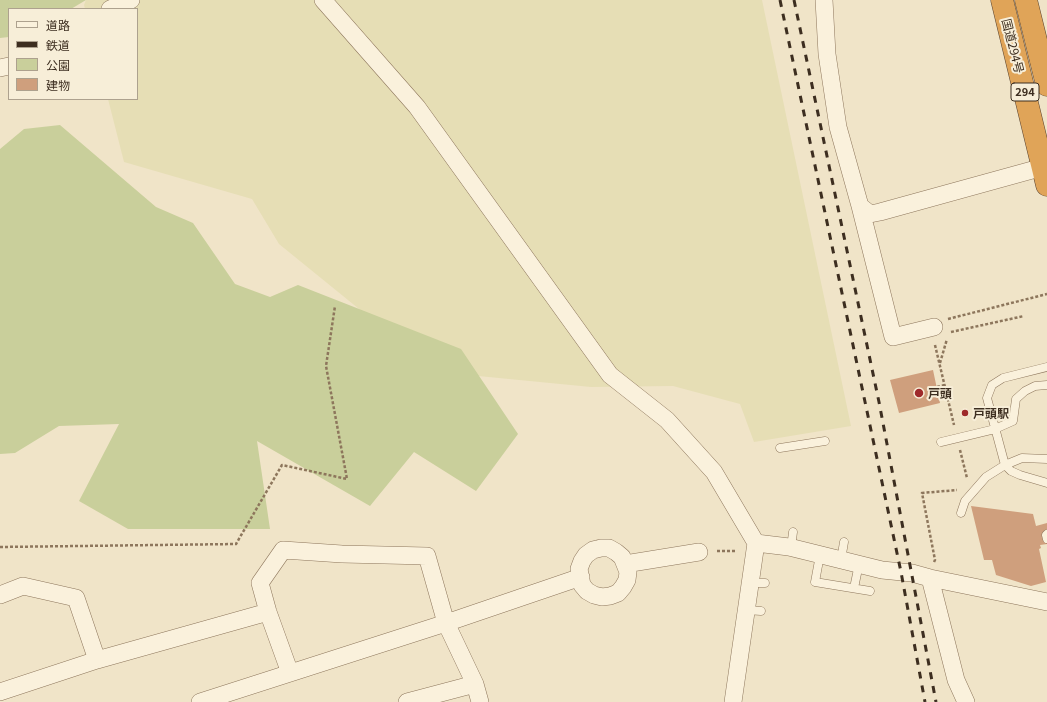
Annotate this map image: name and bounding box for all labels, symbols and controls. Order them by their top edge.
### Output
legend [8,8,138,100]
text: 道路 [46,16,70,33]
street label: 国道294号 [999,17,1027,75]
text: 鉄道 [46,36,70,53]
text: 公園 [46,56,70,73]
text: 建物 [46,76,70,93]
road number: 294 [1011,83,1039,101]
place label: 戸頭 [928,386,952,400]
marker: 戸頭 [913,387,925,399]
place label: 戸頭駅 [973,406,1009,420]
marker: 戸頭駅 [960,408,970,418]

